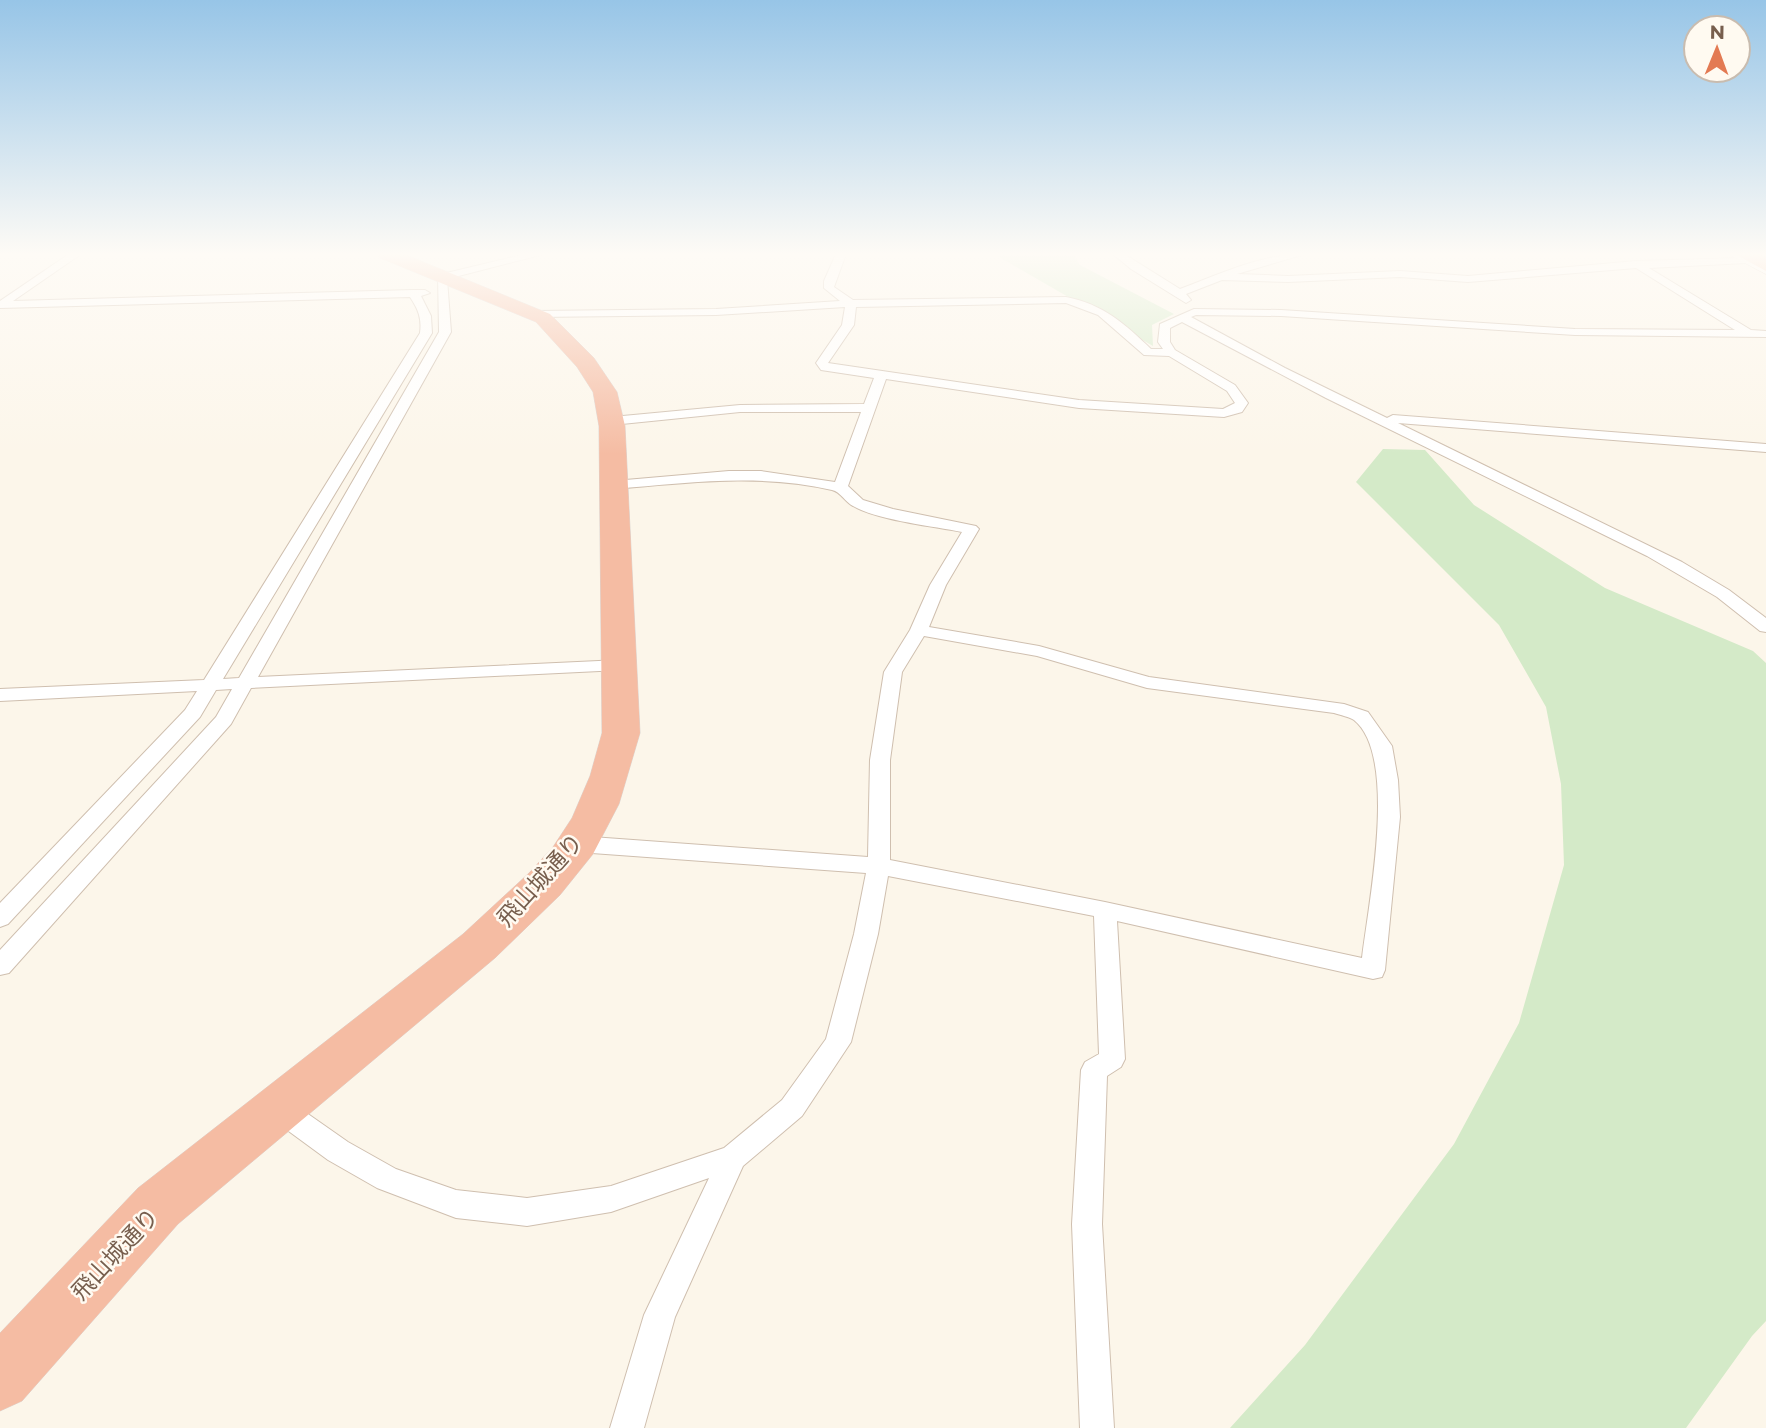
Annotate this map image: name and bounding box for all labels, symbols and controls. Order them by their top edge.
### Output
north arrow [1682,14,1752,84]
text: N [1709,21,1725,44]
street label: 飛山城通り [491,828,589,932]
street label: 飛山城通り [66,1202,164,1306]

